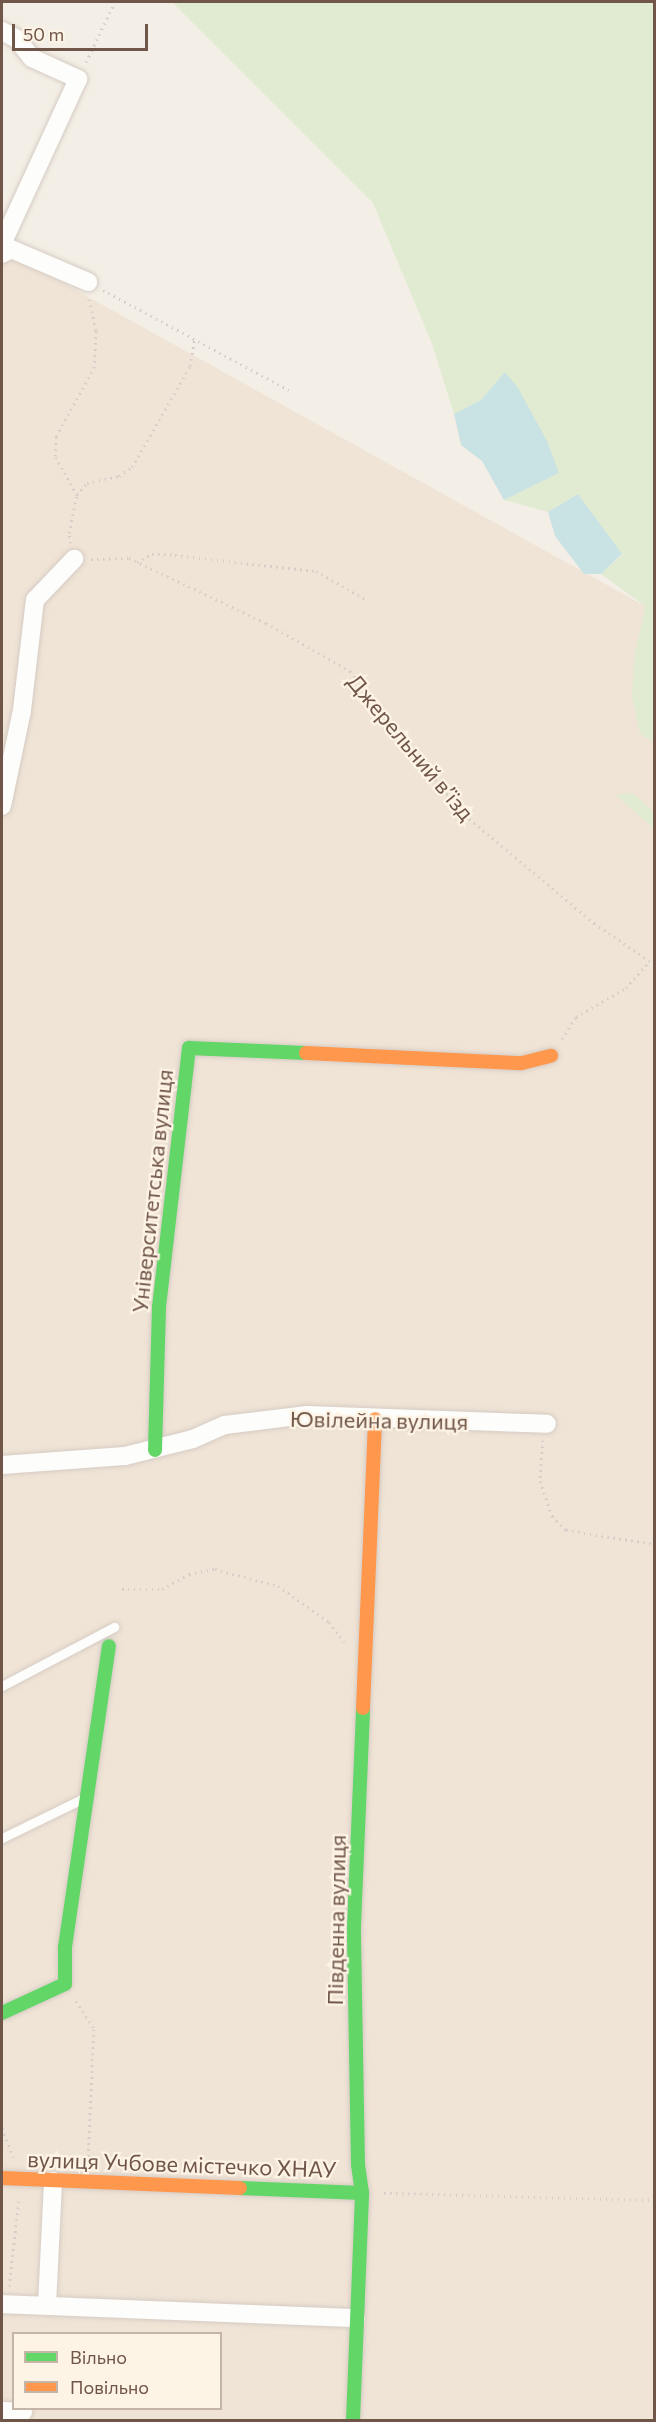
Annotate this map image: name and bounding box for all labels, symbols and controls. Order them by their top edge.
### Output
scale bar [15,12,152,50]
text: 50 m [23,23,64,45]
street label: Джерельний в’їзд [342,668,480,826]
street label: Університетська вулиця [126,1068,178,1314]
street label: Ювілейна вулиця [290,1405,468,1435]
street label: Південна вулиця [321,1834,351,2006]
street label: вулиця Учбове містечко ХНАУ [27,2145,337,2183]
legend [12,2332,222,2410]
text: Вільно [70,2346,127,2368]
text: Повільно [70,2376,149,2398]

